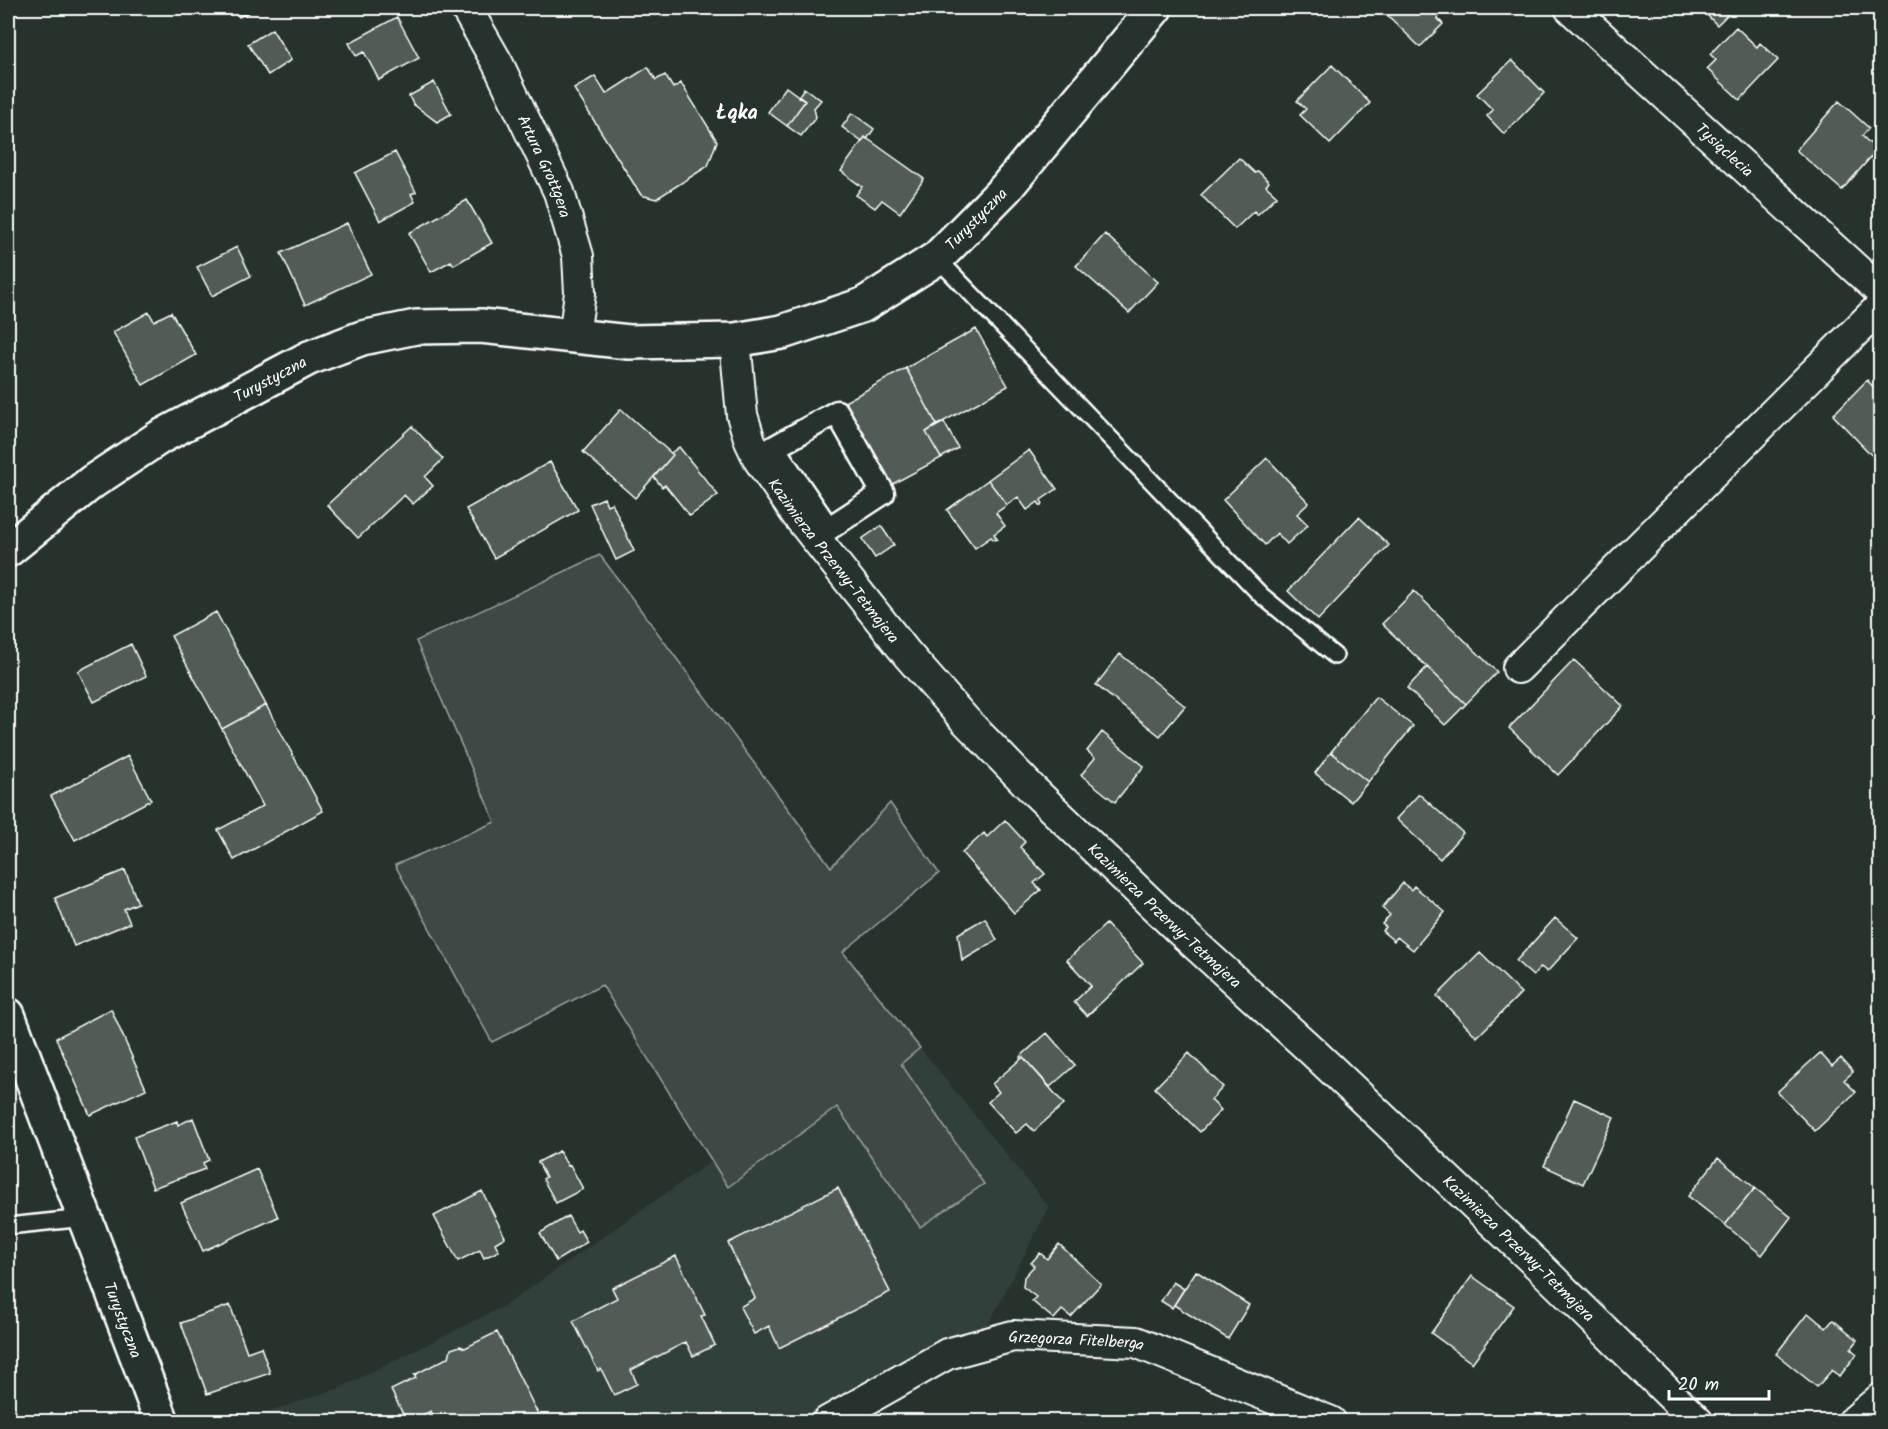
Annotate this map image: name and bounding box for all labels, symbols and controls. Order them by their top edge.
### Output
district label: Łąka [716,98,758,130]
street label: Artura Grottgera [510,111,577,221]
street label: Tysiąclecia [1689,118,1759,184]
street label: Turystyczna [940,182,1014,257]
street label: Turystyczna [229,350,312,410]
street label: Kazimierza Przerwy-Tetmajera [761,473,905,649]
street label: Kazimierza Przerwy-Tetmajera [1081,838,1247,995]
street label: Kazimierza Przerwy-Tetmajera [1436,1170,1600,1328]
street label: Turystyczna [96,1279,148,1362]
street label: Grzegorza Fitelberga [1008,1325,1148,1358]
scale bar [1669,1363,1770,1401]
text: 20 m [1678,1371,1719,1400]

